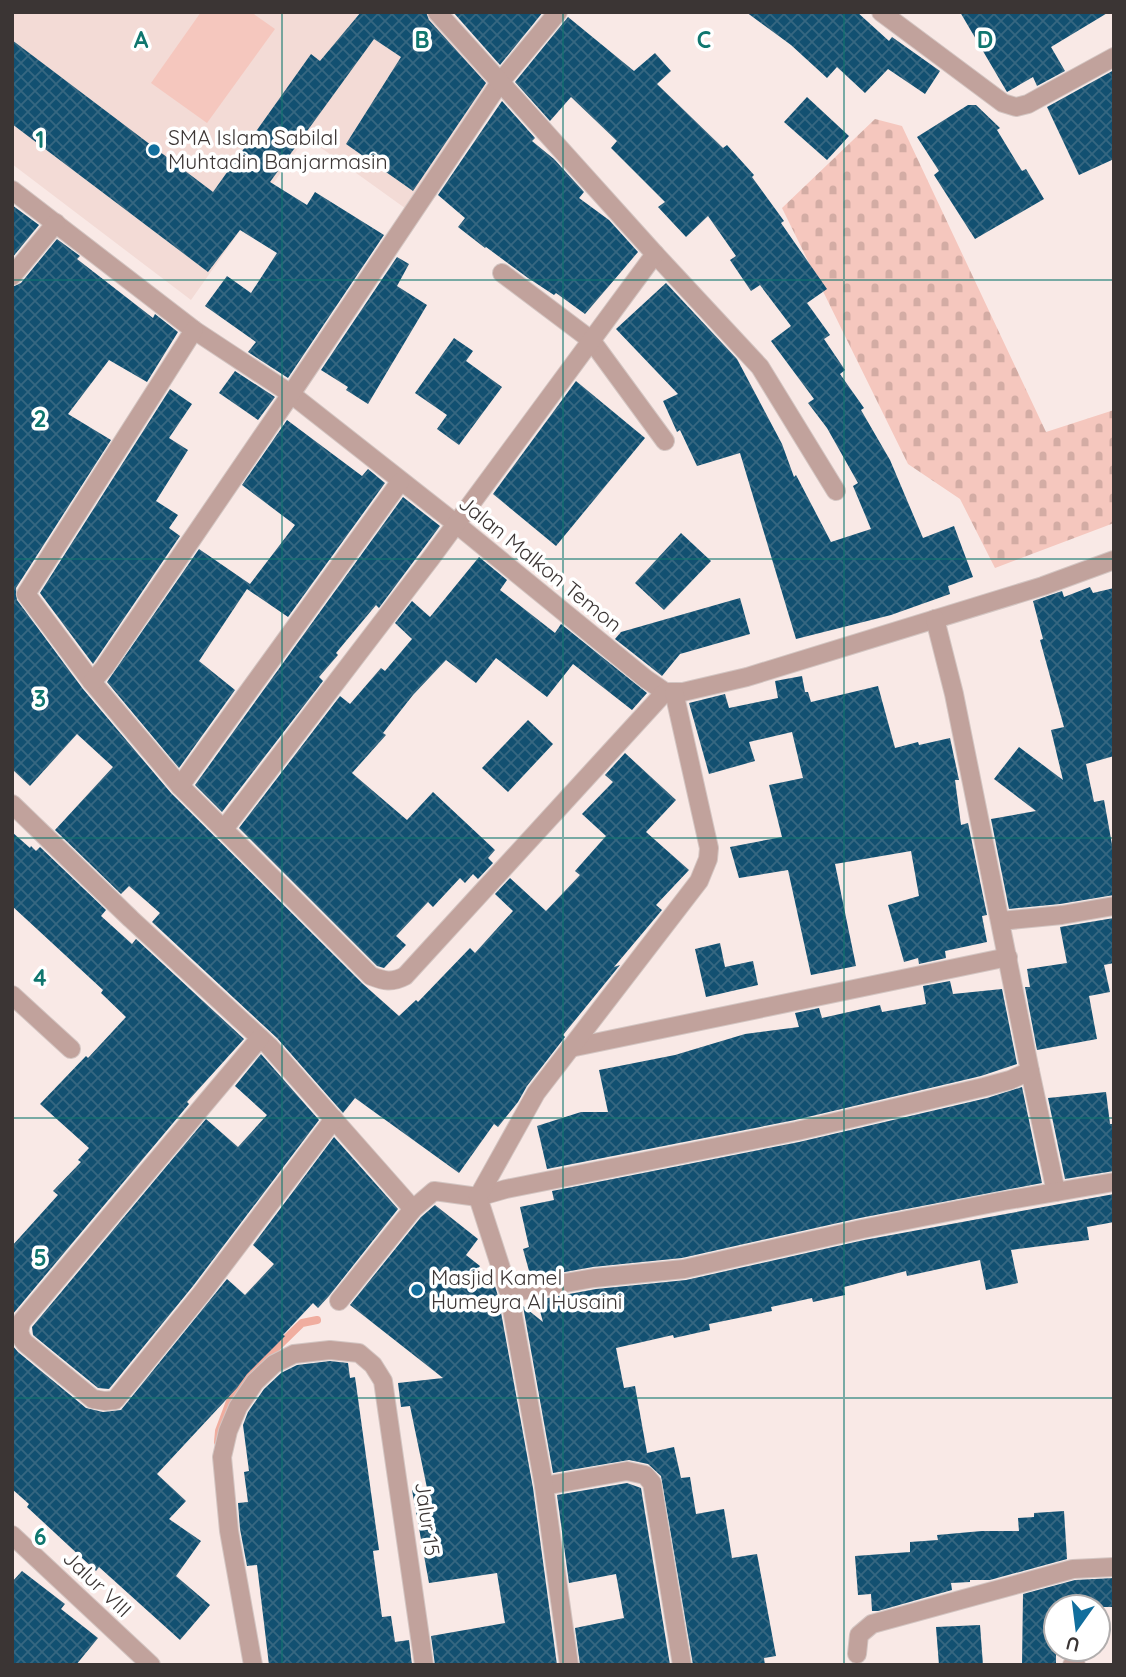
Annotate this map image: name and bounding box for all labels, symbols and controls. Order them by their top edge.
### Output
text: A [134,25,149,54]
text: B [414,25,430,54]
text: C [697,25,711,54]
text: D [977,25,993,54]
place label: SMA Islam Sabilal Muhtadin Banjarmasin [168,124,388,174]
text: 1 [36,125,44,154]
marker: SMA Islam Sabilal Muhtadin Banjarmasin [146,142,162,158]
text: 2 [33,404,47,433]
street label: Jalan Malkon Temon [454,489,627,637]
text: 3 [34,684,46,713]
text: 4 [33,963,47,992]
text: 5 [33,1243,47,1272]
place label: Masjid Kamel Humeyra Al Husaini [431,1264,622,1314]
marker: Masjid Kamel Humeyra Al Husaini [409,1282,425,1298]
street label: Jalur 15 [410,1480,446,1558]
text: 6 [34,1522,46,1551]
street label: Jalur VIII [58,1544,137,1622]
north arrow [1042,1593,1112,1663]
text: U [1063,1631,1082,1658]

